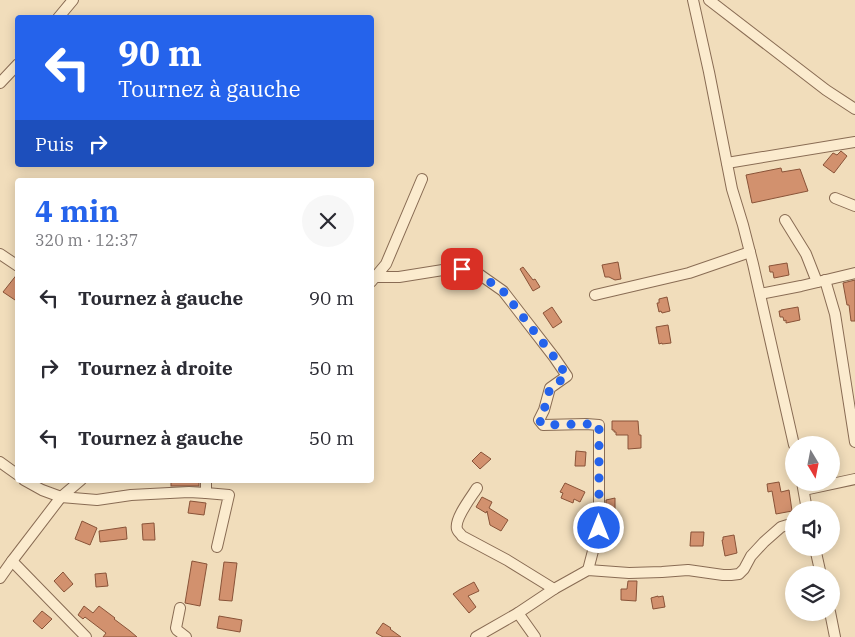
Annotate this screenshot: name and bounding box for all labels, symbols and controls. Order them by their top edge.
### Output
text: 90 m [118,30,202,76]
icon: left [35,35,100,100]
text: Tournez à gauche [118,74,301,103]
icon: right [84,130,112,158]
text: Puis [35,132,74,156]
text: 4 min [35,191,119,230]
button: close [302,195,354,247]
text: 320 m · 12:37 [35,230,138,250]
pin [441,248,483,290]
icon: arrive [448,255,476,283]
icon: left [35,284,63,312]
text: Tournez à gauche [78,286,243,310]
text: 90 m [309,286,354,310]
icon: right [35,354,63,382]
text: Tournez à droite [78,356,233,380]
text: 50 m [309,356,354,380]
icon: left [35,424,63,452]
text: Tournez à gauche [78,426,243,450]
text: 50 m [309,426,354,450]
north arrow [785,436,840,491]
map controls [785,436,840,621]
position arrow [572,501,624,553]
button: sound [785,501,840,556]
button: layers [785,566,840,621]

